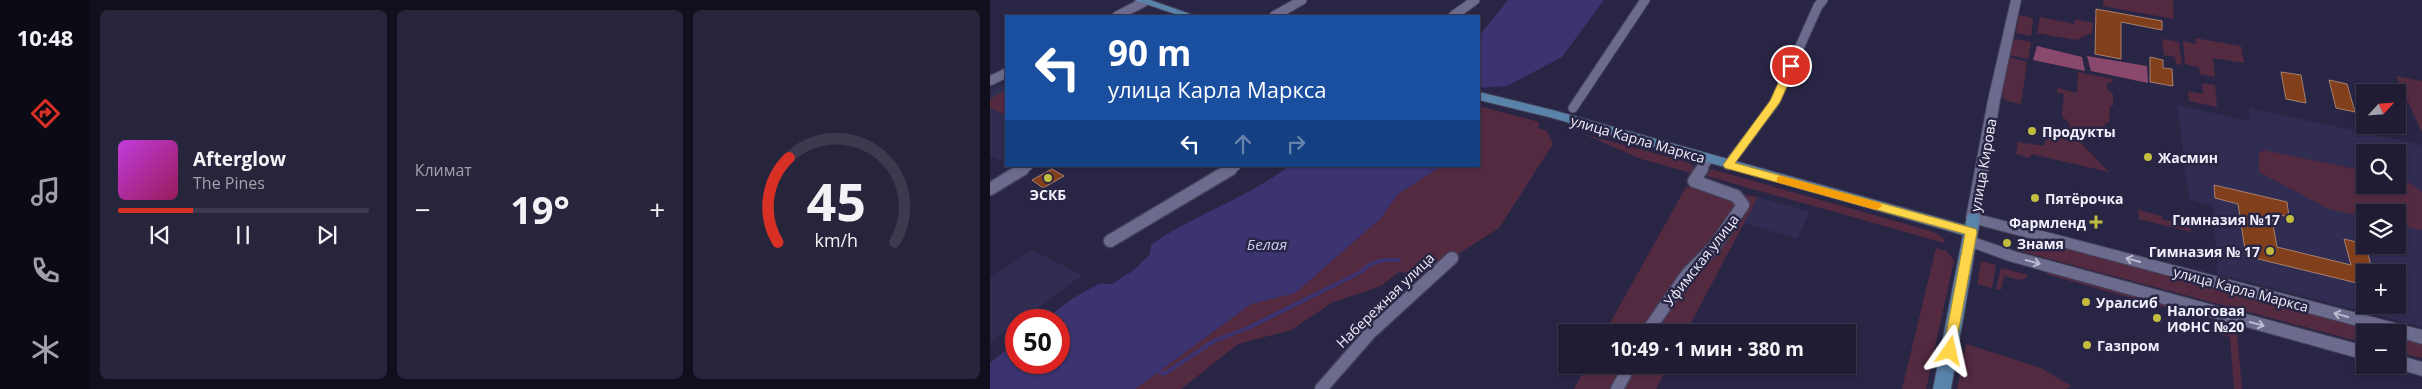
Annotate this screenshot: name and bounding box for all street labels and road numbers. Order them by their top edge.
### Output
street label: улица Карла Маркса [1569,111,1707,167]
street label: улица Кирова [1965,117,2001,213]
street label: Уфимская улица [1659,210,1743,310]
street label: Набережная улица [1332,248,1438,352]
street label: улица Карла Маркса [2171,262,2311,316]

